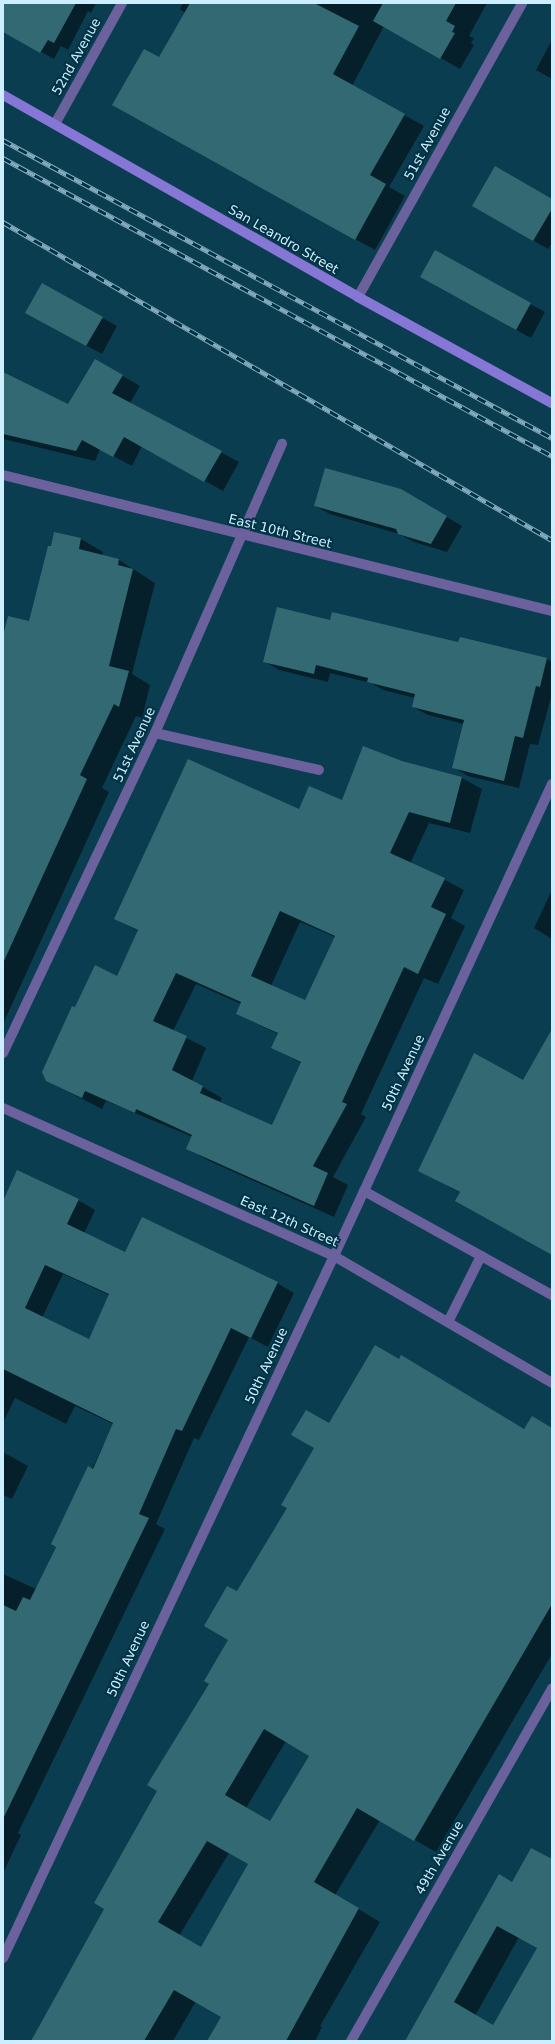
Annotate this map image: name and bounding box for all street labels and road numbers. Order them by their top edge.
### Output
street label: 52nd Avenue [49,16,105,98]
street label: 51st Avenue [402,105,454,183]
street label: San Leandro Street [225,202,341,278]
street label: East 10th Street [227,512,333,552]
street label: 51st Avenue [111,705,159,785]
street label: 50th Avenue [380,1032,428,1114]
street label: East 12th Street [238,1193,340,1251]
street label: 50th Avenue [243,1325,291,1407]
street label: 50th Avenue [105,1618,153,1700]
street label: 49th Avenue [413,1818,467,1898]

